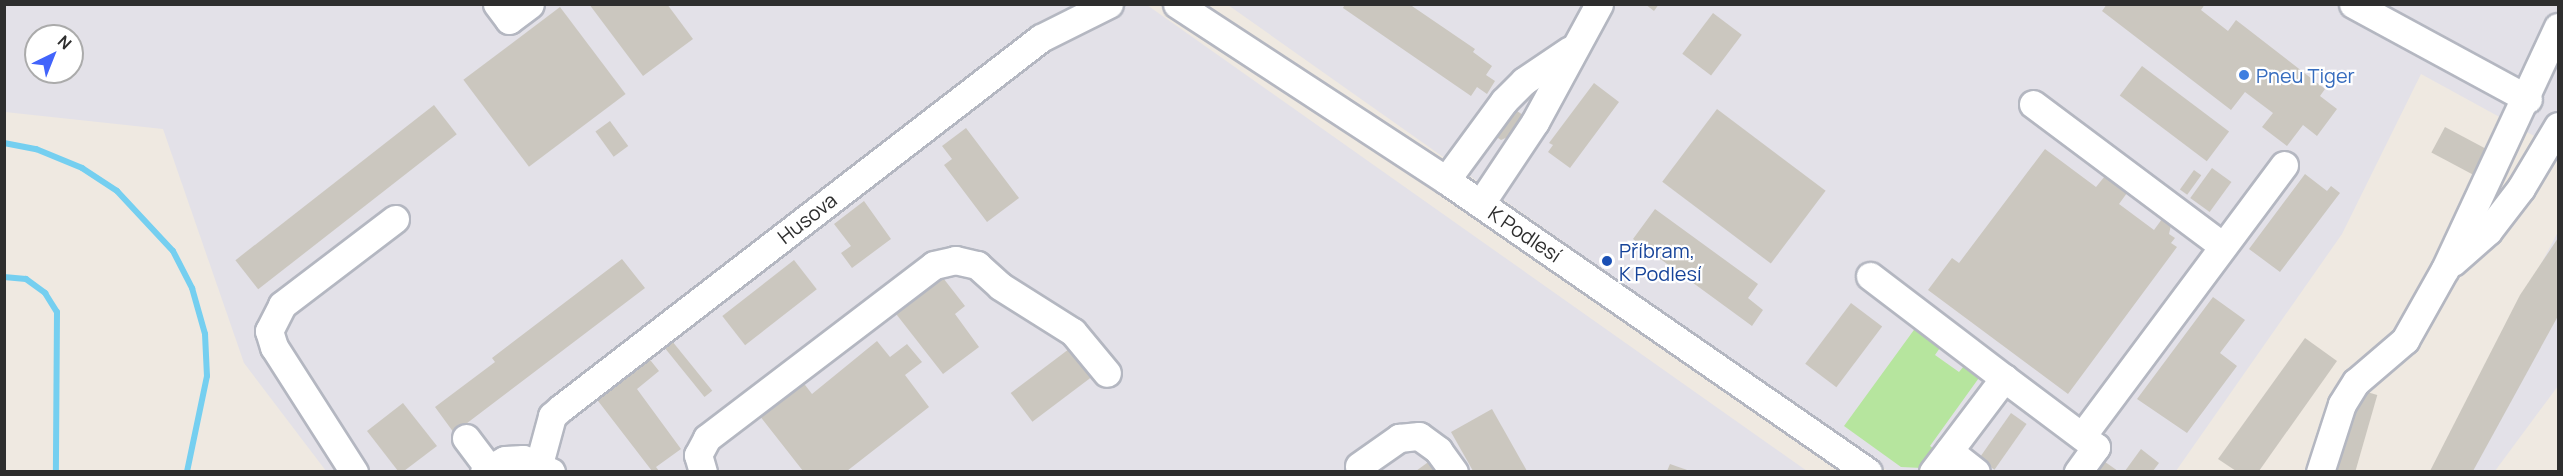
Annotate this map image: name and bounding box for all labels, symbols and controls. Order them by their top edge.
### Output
north arrow [24,24,84,84]
text: N [53,30,77,54]
place label: Pneu Tiger [2256,63,2355,87]
marker: Pneu Tiger [2237,68,2251,82]
street label: Husova [773,188,841,248]
street label: K Podlesí [1484,201,1566,267]
place label: Příbram, K Podlesí [1619,238,1702,285]
marker: Příbram, K Podlesí [1600,254,1614,268]

